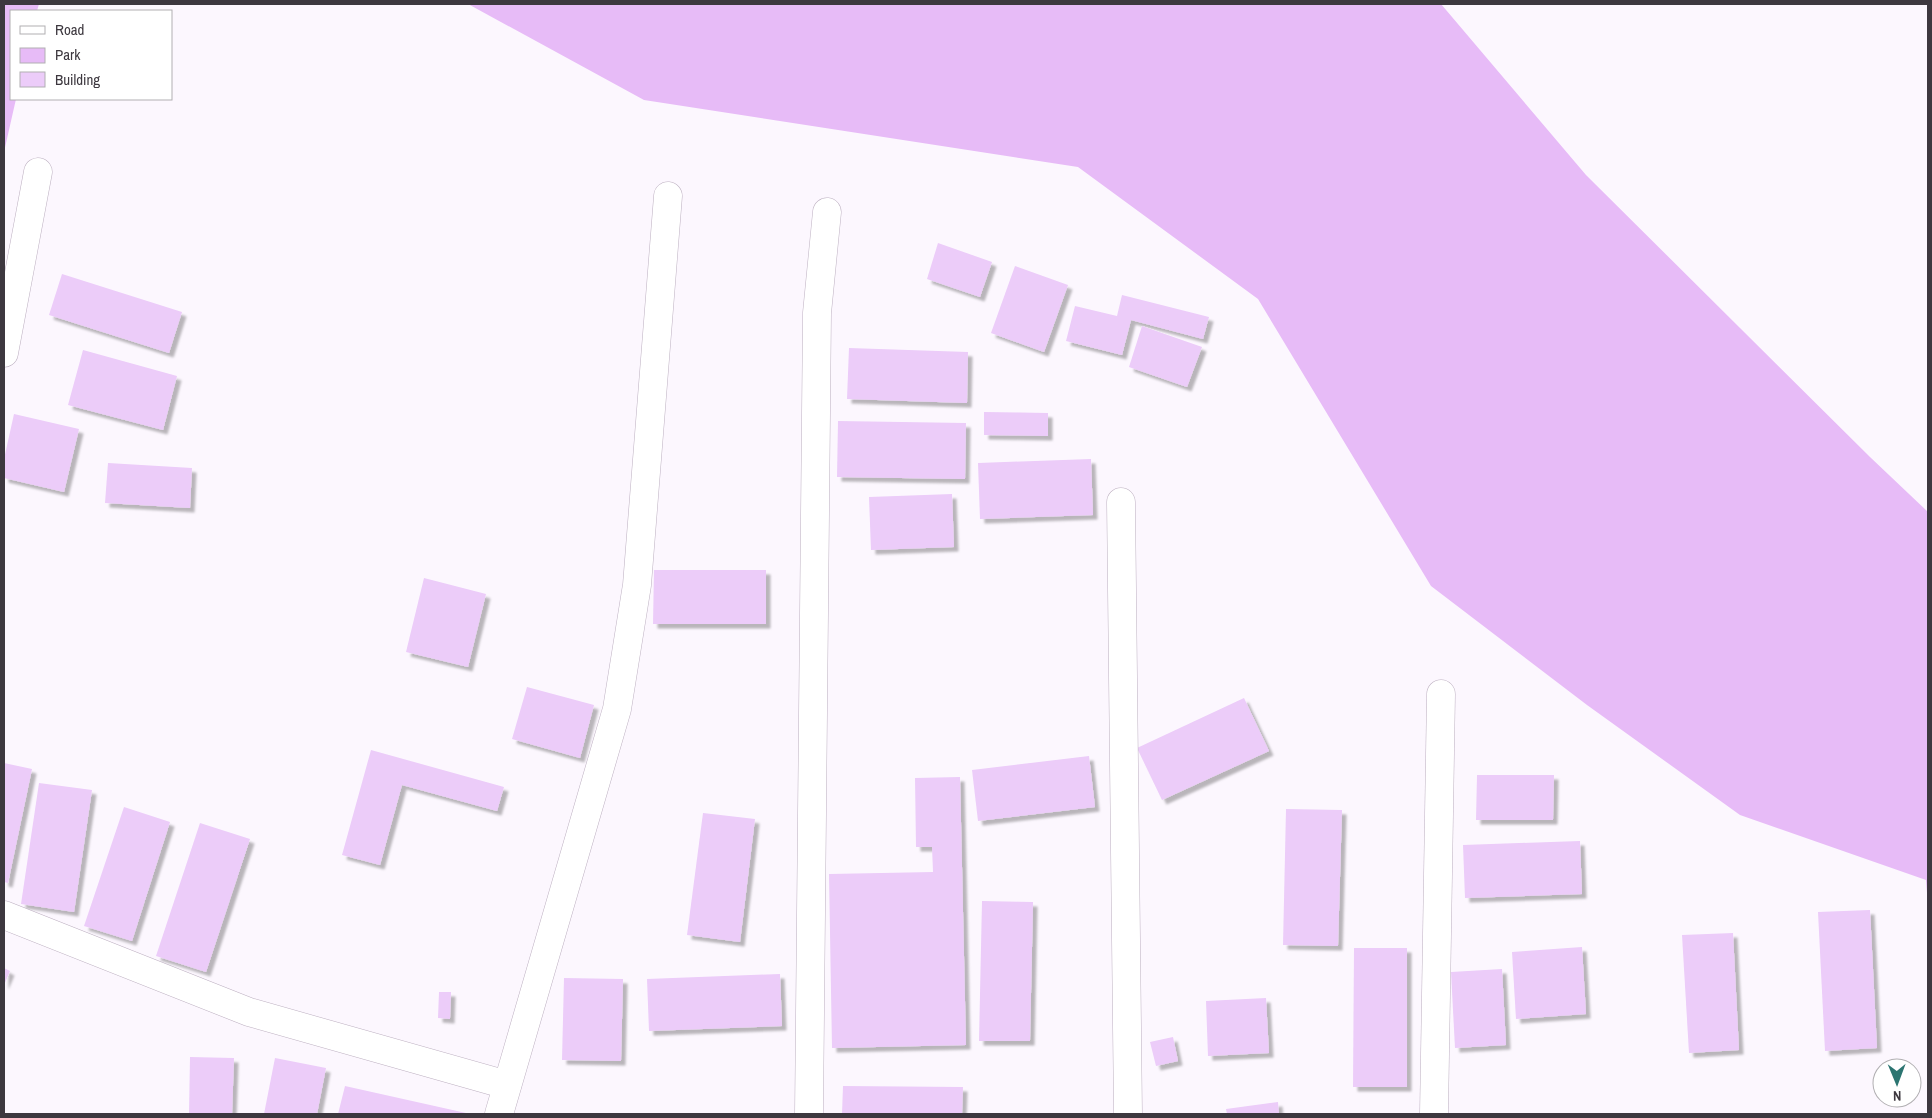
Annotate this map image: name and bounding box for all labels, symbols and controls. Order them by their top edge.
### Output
legend [10,10,172,100]
text: Road [55,19,84,40]
text: Park [55,44,81,65]
text: Building [55,69,100,90]
north arrow [1872,1058,1922,1108]
text: N [1893,1087,1902,1105]

